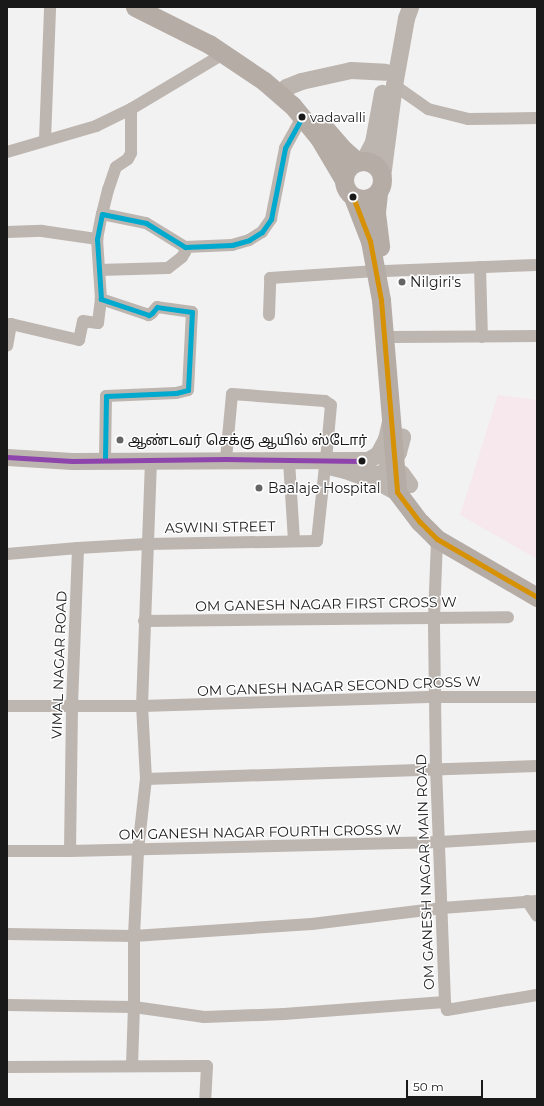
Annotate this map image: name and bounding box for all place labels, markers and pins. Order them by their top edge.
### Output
place label: vadavalli [310,109,366,125]
marker: vadavalli [297,112,307,122]
unlabelled marker [348,192,358,202]
place label: Nilgiri's [410,274,461,290]
marker: Nilgiri's [397,277,407,287]
place label: ஆண்டவர் செக்கு ஆயில் ஸ்டோர் [128,432,367,448]
marker: ஆண்டவர் செக்கு ஆயில் ஸ்டோர் [115,435,125,445]
unlabelled marker [357,456,367,466]
place label: Baalaje Hospital [268,480,381,496]
marker: Baalaje Hospital [253,482,265,494]

